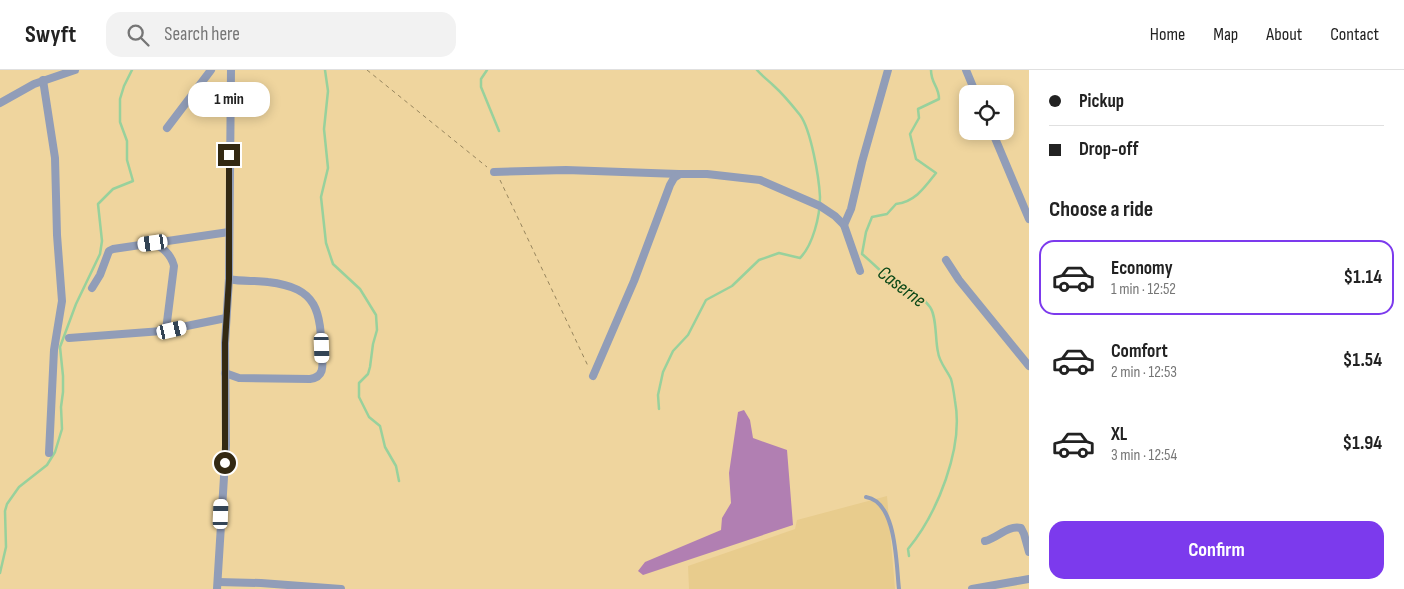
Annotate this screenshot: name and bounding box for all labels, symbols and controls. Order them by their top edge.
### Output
search box [106,12,456,57]
text: Swyft [25,20,76,49]
icon: search [124,21,152,49]
text: Search here [164,23,240,46]
text: Home [1150,24,1185,45]
text: Map [1213,24,1238,45]
text: About [1266,24,1302,45]
text: Contact [1330,24,1379,45]
callout: 1 min [188,82,270,118]
map controls [959,85,1014,140]
button: locate [959,85,1014,140]
text: 1 min [214,90,244,109]
text: Pickup [1079,90,1124,113]
text: Drop-off [1079,138,1139,161]
route end [218,144,240,166]
text: Choose a ride [1049,196,1153,223]
car [137,233,168,253]
icon: car [1051,255,1096,300]
text: Economy [1111,257,1173,280]
water label: Caserne [873,261,930,313]
text: $1.14 [1343,266,1382,289]
text: 1 min · 12:52 [1111,280,1176,299]
car [155,319,188,341]
car [313,333,330,363]
icon: car [1051,338,1096,383]
text: Comfort [1111,340,1168,363]
text: $1.54 [1343,349,1382,372]
text: 2 min · 12:53 [1111,363,1177,382]
icon: car [1051,421,1096,466]
text: XL [1111,423,1127,446]
text: $1.94 [1342,432,1382,455]
text: 3 min · 12:54 [1111,446,1177,465]
route start [214,452,236,474]
car [212,499,229,529]
button: Confirm [1049,521,1384,579]

